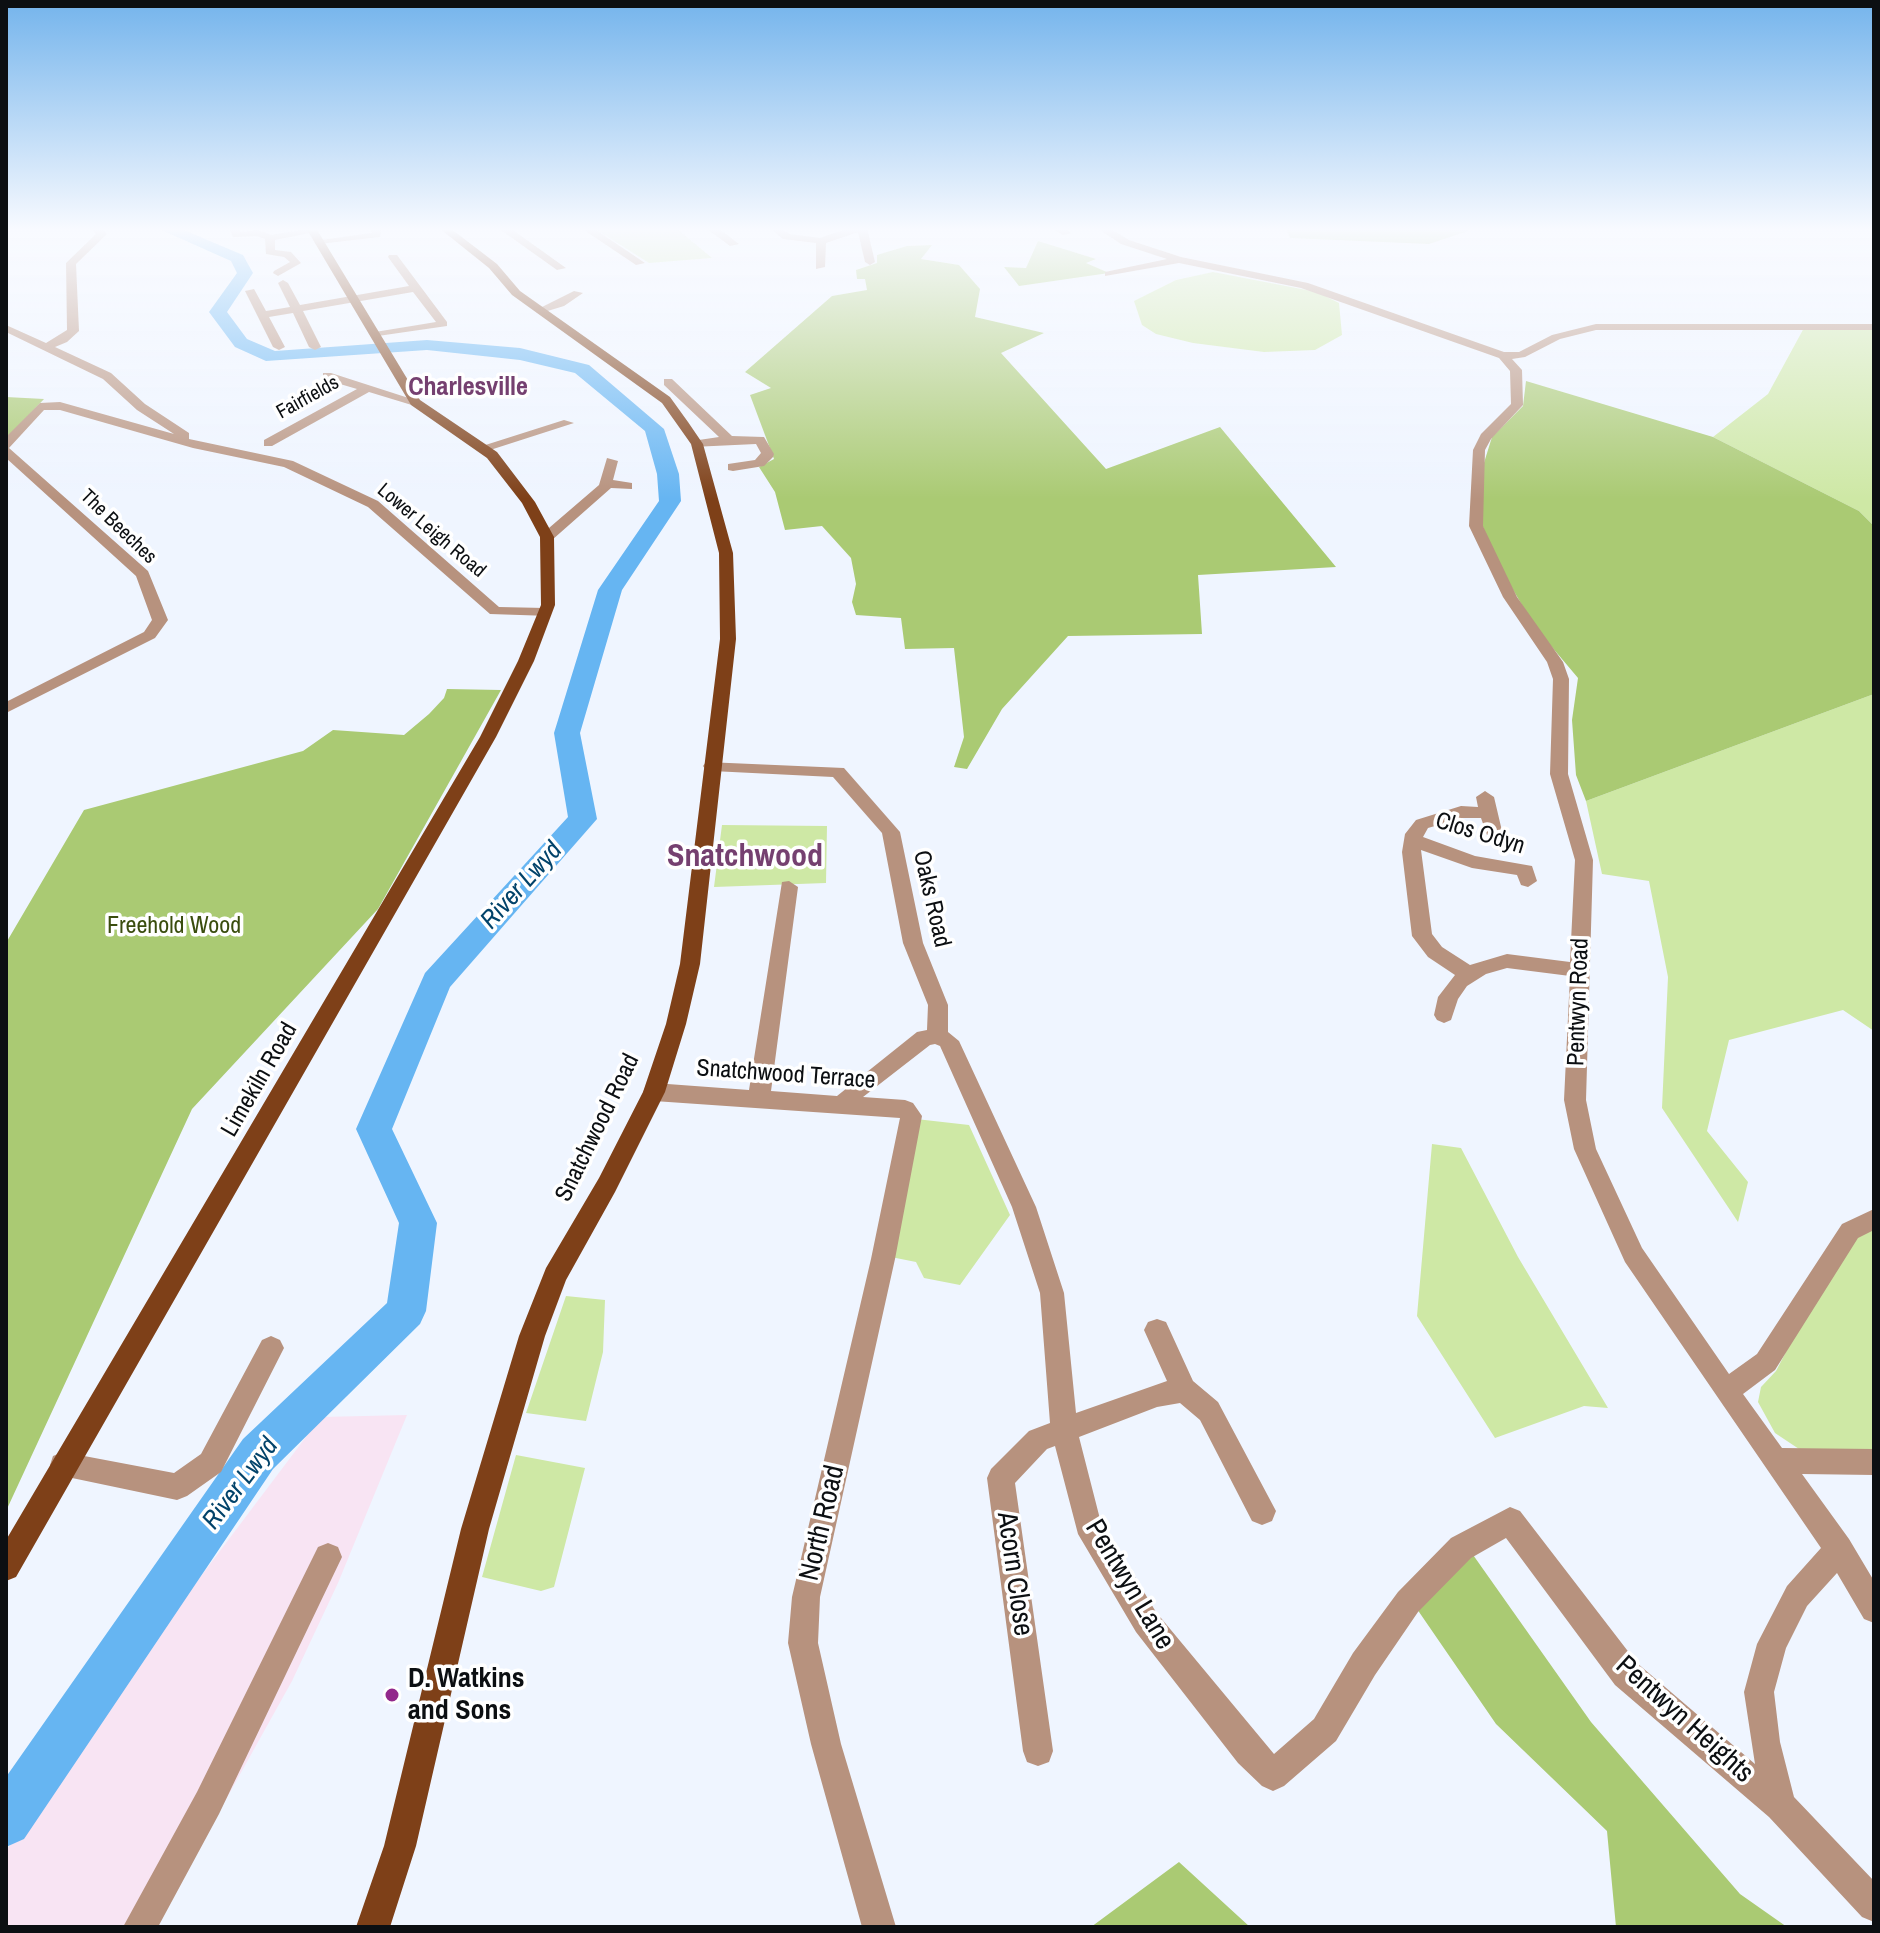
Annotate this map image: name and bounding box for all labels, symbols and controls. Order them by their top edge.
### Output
street label: Fairfields [273,371,343,425]
district label: Charlesville [408,372,528,404]
street label: Lower Leigh Road [372,479,490,583]
street label: The Beeches [75,485,161,569]
street label: Clos Odyn [1432,807,1528,861]
water label: River Lwyd [475,836,569,936]
district label: Snatchwood [667,838,823,876]
street label: Oaks Road [906,848,956,950]
park label: Freehold Wood [107,913,241,941]
street label: Pentwyn Road [1562,938,1596,1066]
street label: Limekiln Road [216,1018,304,1142]
street label: Snatchwood Road [550,1049,646,1207]
street label: Snatchwood Terrace [696,1054,876,1096]
water label: River Lwyd [196,1432,286,1536]
street label: North Road [793,1462,853,1584]
street label: Acorn Close [989,1510,1039,1638]
street label: Pentwyn Lane [1077,1514,1181,1656]
street label: Pentwyn Heights [1608,1649,1760,1791]
place label: D. Watkins and Sons [408,1662,525,1728]
marker: D. Watkins and Sons [383,1686,401,1704]

